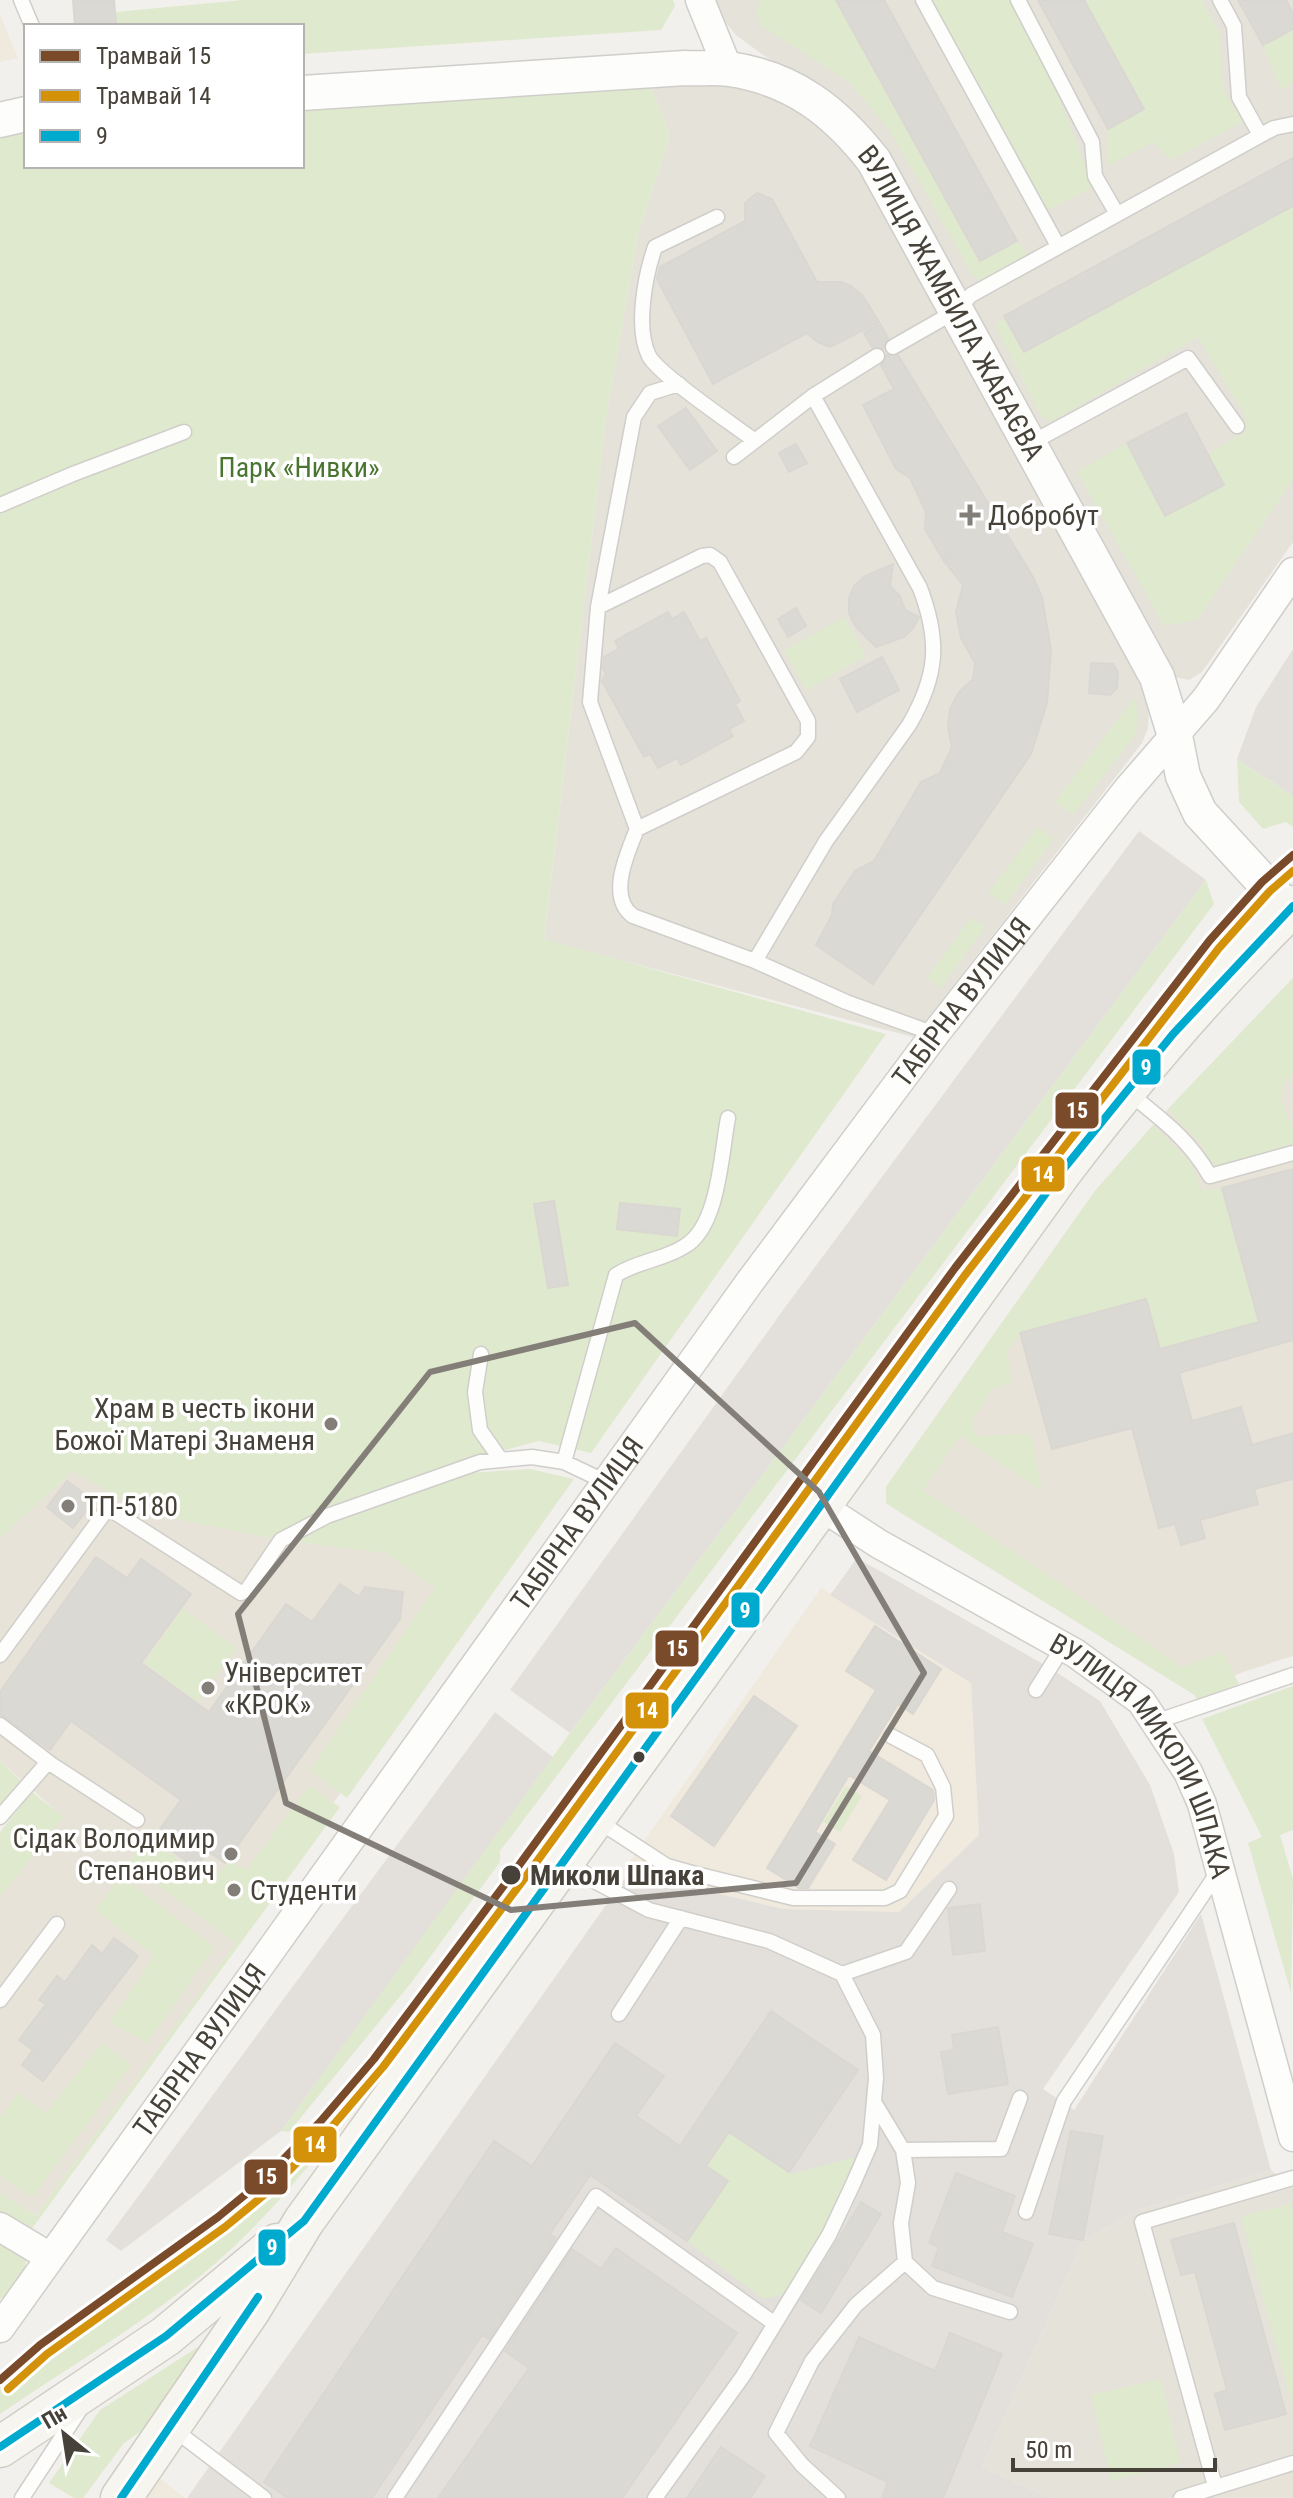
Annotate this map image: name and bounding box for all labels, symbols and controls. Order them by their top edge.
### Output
legend [24,24,304,168]
text: Трамвай 15 [96,42,211,70]
text: Трамвай 14 [96,82,211,110]
text: 9 [96,122,108,150]
street label: ВУЛИЦЯ ЖАМБИЛА ЖАБАЄВА [851,138,1051,466]
park label: Парк «Нивки» [218,451,380,484]
place label: Добробут [988,499,1099,532]
marker: Добробут [959,504,981,526]
street label: ТАБІРНА ВУЛИЦЯ [885,910,1037,1093]
line badge: 9 [1131,1048,1162,1086]
text: 9 [1140,1055,1152,1080]
line badge: 15 [1054,1091,1100,1130]
text: 15 [1066,1098,1088,1123]
line badge: 14 [1020,1155,1066,1193]
text: 14 [1032,1162,1054,1187]
place label: Храм в честь ікони Божої Матері Знаменя [54,1392,315,1457]
marker: Храм в честь ікони Божої Матері Знаменя [322,1415,340,1433]
street label: ТАБІРНА ВУЛИЦЯ [503,1430,650,1617]
place label: ТП-5180 [84,1490,178,1523]
marker: ТП-5180 [59,1497,77,1515]
line badge: 9 [730,1591,761,1629]
text: 9 [739,1598,751,1623]
street label: ВУЛИЦЯ МИКОЛИ ШПАКА [1044,1626,1238,1882]
line badge: 15 [654,1629,700,1668]
text: 15 [666,1636,688,1661]
place label: Університет «КРОК» [224,1656,363,1721]
marker: Університет «КРОК» [199,1679,217,1697]
line badge: 14 [624,1691,670,1730]
text: 14 [636,1698,658,1723]
unlabelled marker [631,1749,647,1765]
place label: Сідак Володимир Степанович [12,1822,215,1887]
marker: Сідак Володимир Степанович [222,1845,240,1863]
place label: Миколи Шпака [530,1859,705,1892]
marker: Миколи Шпака [499,1863,523,1887]
place label: Студенти [250,1874,357,1907]
marker: Студенти [225,1881,243,1899]
street label: ТАБІРНА ВУЛИЦЯ [126,1957,273,2143]
line badge: 14 [292,2125,338,2164]
text: 14 [304,2132,326,2157]
line badge: 15 [243,2158,289,2196]
text: 15 [255,2164,277,2189]
line badge: 9 [257,2228,287,2267]
text: 9 [266,2235,278,2260]
north arrow [24,2394,104,2474]
text: Пн [37,2400,71,2434]
scale bar [1013,2422,1215,2472]
text: 50 m [1025,2436,1072,2464]

